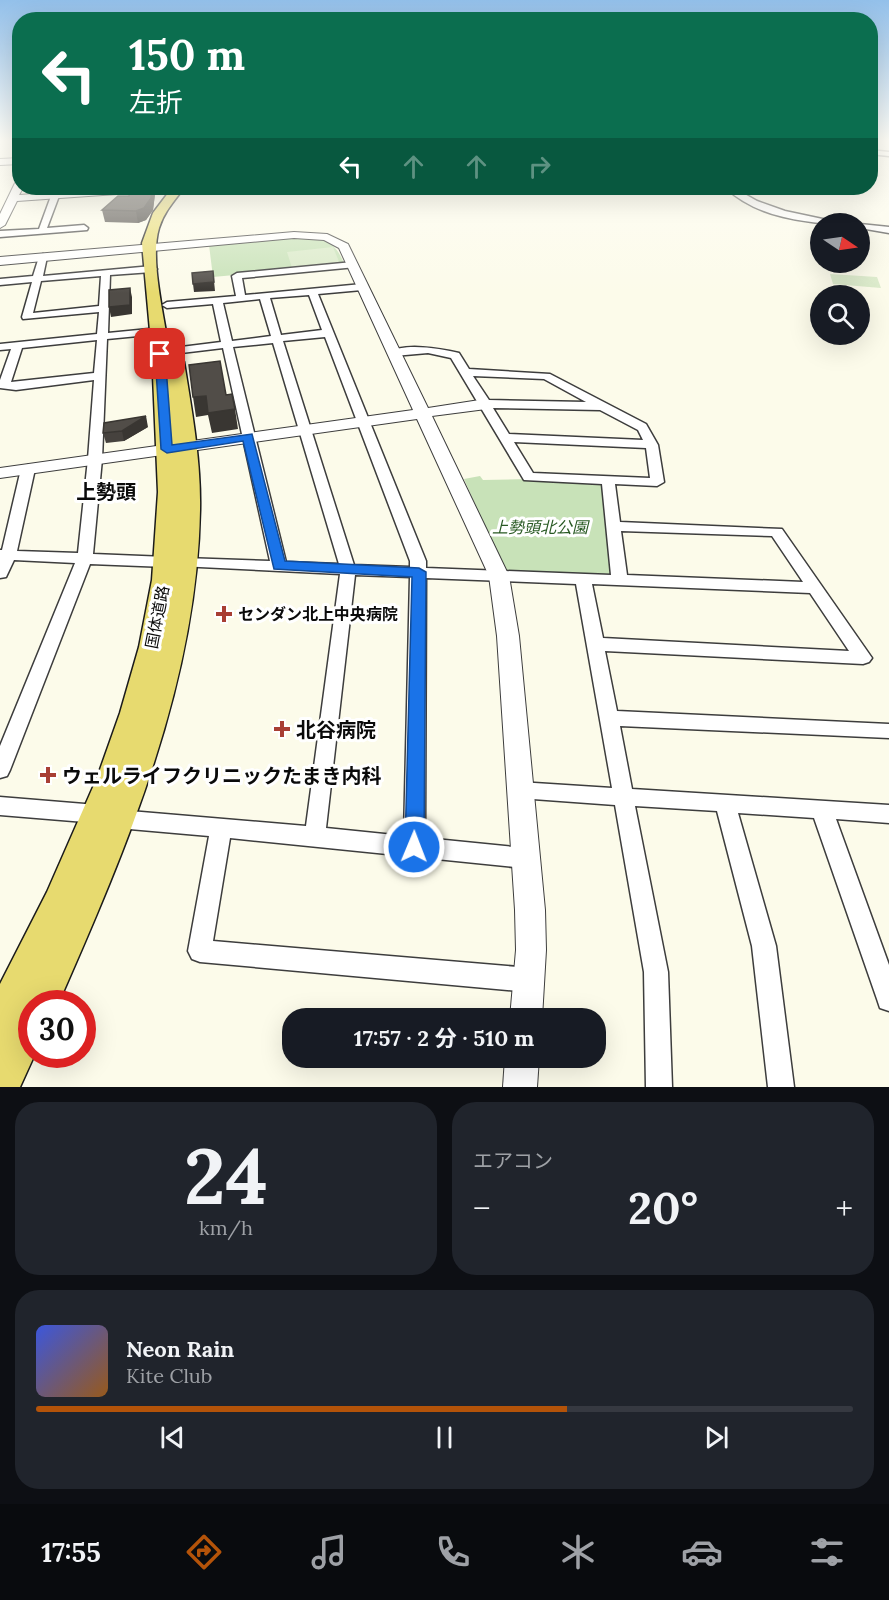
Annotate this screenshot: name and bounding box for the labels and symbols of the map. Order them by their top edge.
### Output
north arrow [810,213,870,273]
pin [134,328,185,379]
district label: 上勢頭 [76,479,136,504]
park label: 上勢頭北公園 [492,517,590,537]
street label: 国体道路 [141,584,173,650]
place label: センダン北上中央病院 [238,604,398,624]
marker: センダン北上中央病院 [215,605,233,623]
place label: 北谷病院 [296,717,376,742]
marker: 北谷病院 [273,720,291,738]
place label: ウェルライフクリニックたまき内科 [62,763,381,788]
marker: ウェルライフクリニックたまき内科 [39,766,57,784]
position arrow [382,815,446,879]
speed limit sign: 30 [18,990,96,1068]

